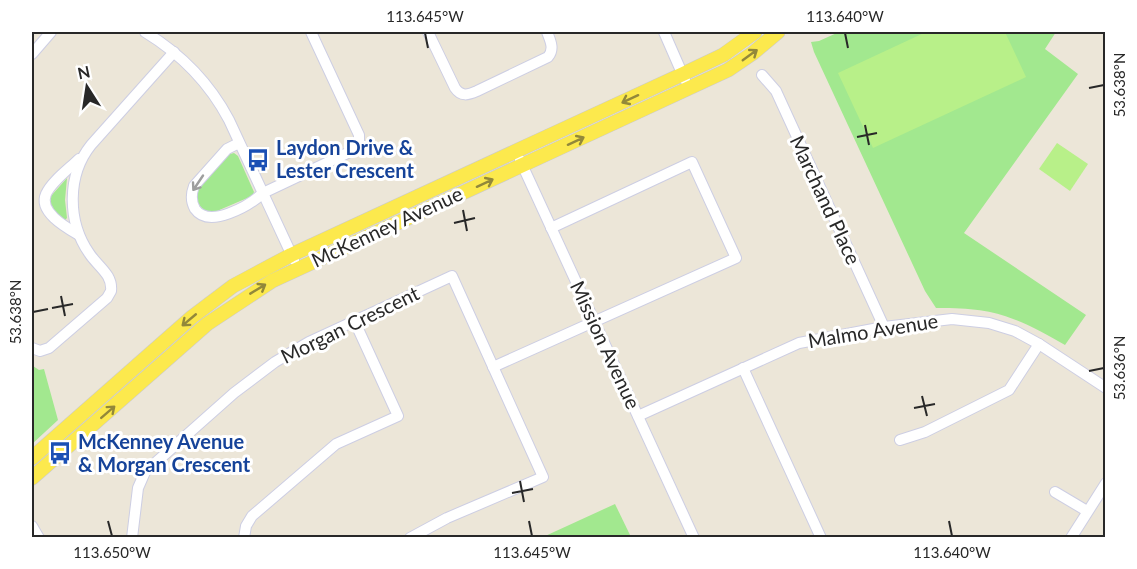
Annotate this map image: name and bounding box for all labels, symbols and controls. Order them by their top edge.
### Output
text: 113.645°W [386,7,464,25]
text: 113.640°W [806,7,884,25]
one-way arrow [742,49,758,61]
text: 53.638°N [1110,53,1128,117]
north arrow [57,57,117,117]
text: N [76,61,92,82]
one-way arrow [621,93,639,105]
street label: Marchand Place [786,131,866,268]
one-way arrow [566,134,584,146]
place label: Laydon Drive & Lester Crescent [276,135,414,182]
bus stop icon: Laydon Drive & Lester Crescent [245,147,271,173]
one-way arrow [192,174,204,190]
one-way arrow [475,176,493,188]
street label: McKenney Avenue [307,181,466,272]
street label: Mission Avenue [566,277,646,412]
text: 53.638°N [6,280,24,344]
street label: Morgan Crescent [277,280,423,368]
one-way arrow [249,283,266,295]
street label: Malmo Avenue [806,308,940,352]
one-way arrow [181,313,197,326]
text: 53.636°N [1110,336,1128,400]
one-way arrow [100,405,115,419]
place label: McKenney Avenue & Morgan Crescent [78,429,251,476]
bus stop icon: McKenney Avenue & Morgan Crescent [47,440,73,466]
text: 113.650°W [73,543,151,561]
text: 113.645°W [493,543,571,561]
text: 113.640°W [913,543,991,561]

